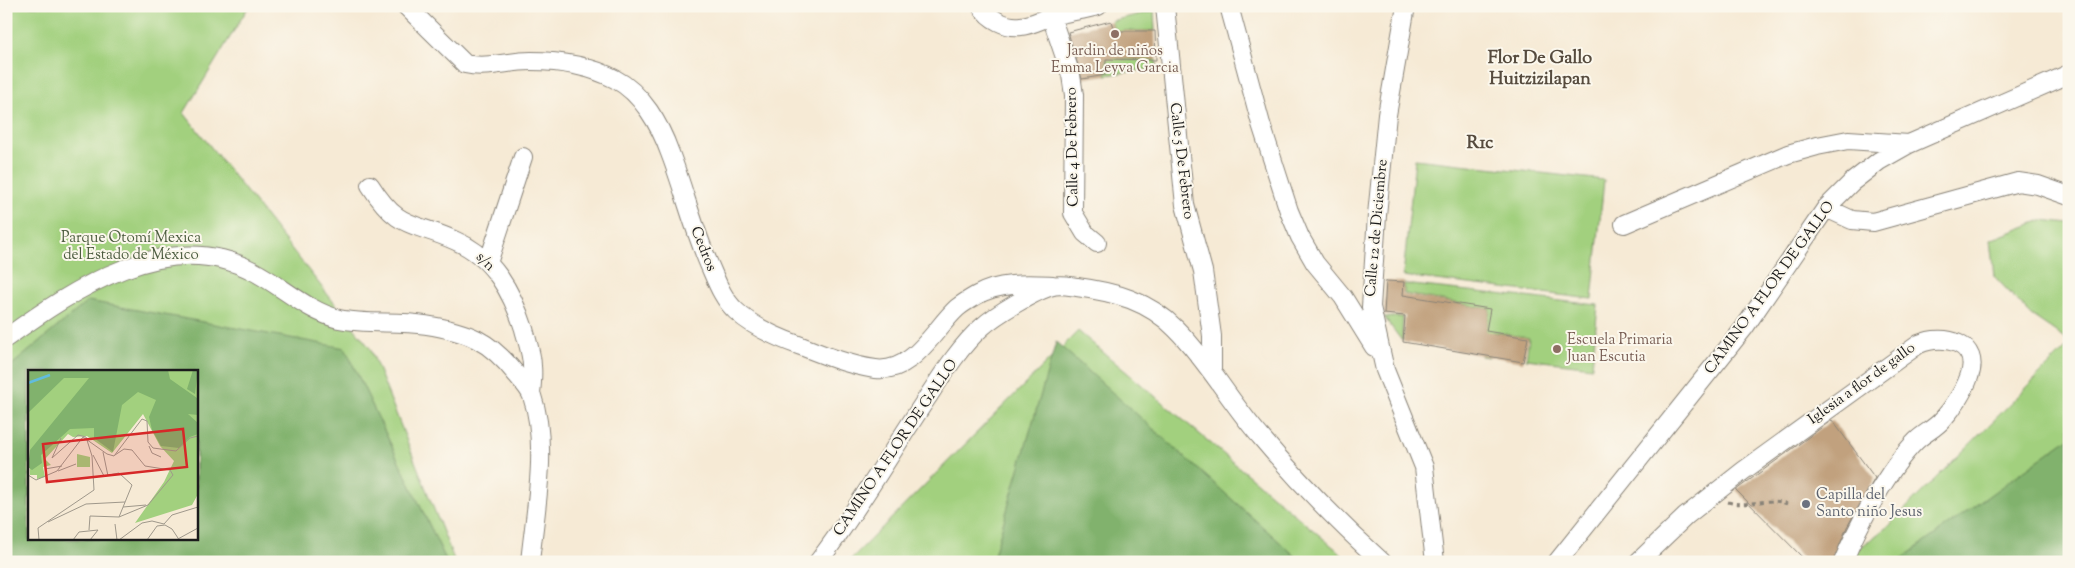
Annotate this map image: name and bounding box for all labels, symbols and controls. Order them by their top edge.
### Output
marker: Jardin de niños Emma Leyva Garcia [1109,28,1121,40]
place label: Jardin de niños Emma Leyva Garcia [1051,41,1179,79]
district label: Flor De Gallo Huitzizilapan [1488,46,1592,93]
street label: Calle 4 De Febrero [1061,87,1085,207]
street label: Calle 5 De Febrero [1163,102,1199,220]
district label: R1c [1467,131,1494,157]
street label: Calle 12 de Diciembre [1361,158,1393,298]
street label: CAMINO A FLOR DE GALLO [1700,197,1840,379]
street label: Cedros [685,223,722,275]
park label: Parque Otomí Mexica del Estado de México [61,228,201,266]
street label: s/n [471,248,500,277]
place label: Escuela Primaria Juan Escutia [1566,330,1673,368]
street label: Iglesia a flor de gallo [1804,338,1920,430]
marker: Escuela Primaria Juan Escutia [1551,343,1563,355]
street label: CAMINO A FLOR DE GALLO [829,355,963,541]
inset map [28,370,198,540]
place label: Capilla del Santo niño Jesus [1816,485,1922,523]
marker: Capilla del Santo niño Jesus [1800,498,1812,510]

